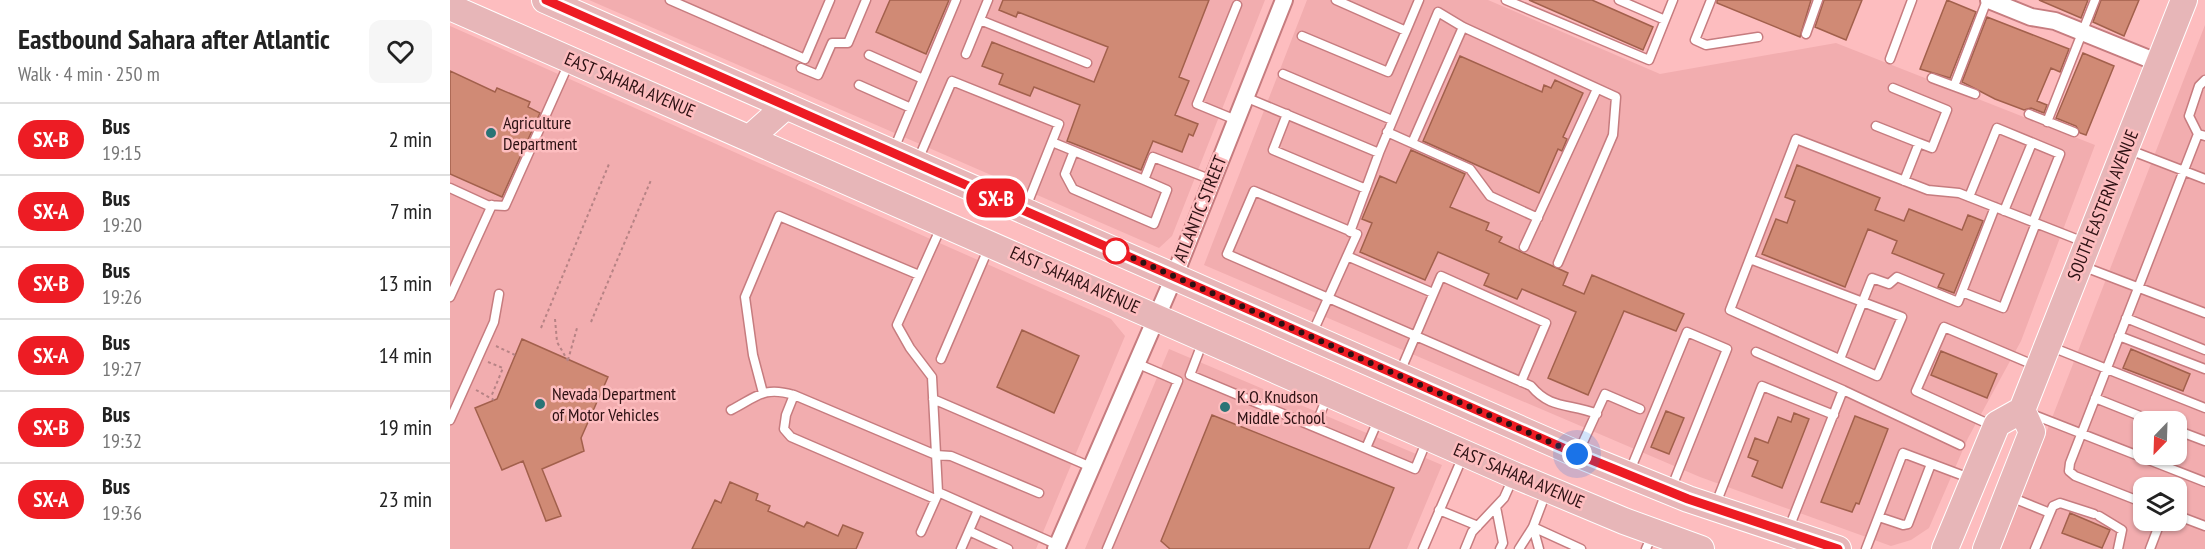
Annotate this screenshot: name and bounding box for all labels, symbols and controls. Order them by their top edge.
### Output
text: Eastbound Sahara after Atlantic [18,20,330,57]
button: heart [369,20,432,83]
street label: EAST SAHARA AVENUE [561,47,699,122]
text: Walk · 4 min · 250 m [18,61,160,87]
place label: Agriculture Department [503,111,577,155]
text: Bus [102,112,130,140]
text: 2 min [389,125,432,153]
text: SX-B [33,126,69,153]
marker: Agriculture Department [484,126,498,140]
street label: SOUTH EASTERN AVENUE [2062,126,2143,284]
text: 19:15 [102,140,142,166]
street label: ATLANTIC STREET [1168,152,1231,265]
line badge: SX-B [954,178,1038,218]
text: Bus [102,184,130,212]
text: SX-B [978,185,1014,212]
text: 7 min [390,197,432,225]
text: SX-A [33,198,69,225]
text: 19:20 [102,212,142,238]
unlabelled marker [1103,238,1129,264]
street label: EAST SAHARA AVENUE [1007,241,1144,318]
text: Bus [102,256,130,284]
text: 13 min [379,269,432,297]
text: SX-B [33,270,69,297]
text: 19:26 [102,284,142,310]
text: Bus [102,328,130,356]
text: 14 min [379,341,432,369]
text: SX-A [33,342,69,369]
text: 19:27 [102,356,142,382]
place label: Nevada Department of Motor Vehicles [552,382,676,426]
place label: K.O. Knudson Middle School [1237,385,1326,429]
marker: Nevada Department of Motor Vehicles [533,397,547,411]
text: Bus [102,400,130,428]
marker: K.O. Knudson Middle School [1218,400,1232,414]
north arrow [2133,411,2187,465]
map controls [2133,411,2187,531]
text: 19 min [379,413,432,441]
text: SX-B [33,414,69,441]
text: 19:32 [102,428,142,454]
street label: EAST SAHARA AVENUE [1450,438,1588,513]
your location [1562,439,1592,469]
text: Bus [102,472,130,500]
button: layers [2133,477,2187,531]
text: 23 min [379,485,432,513]
text: SX-A [33,486,69,513]
text: 19:36 [102,500,142,526]

